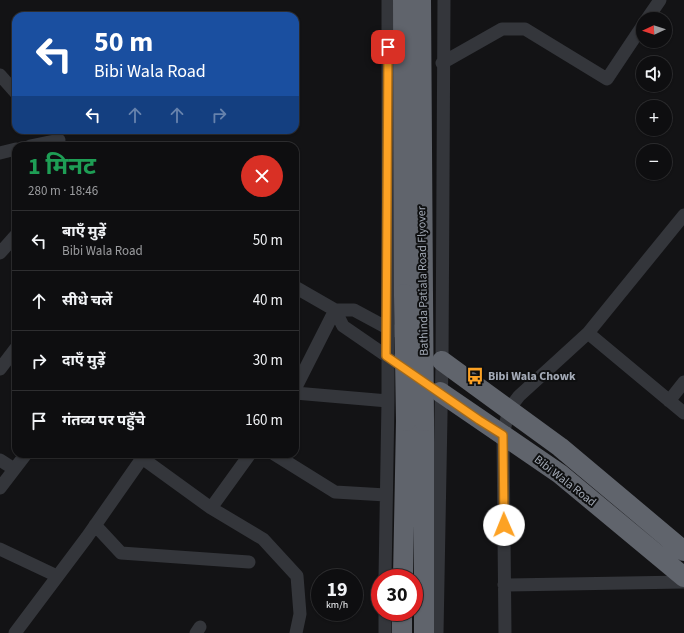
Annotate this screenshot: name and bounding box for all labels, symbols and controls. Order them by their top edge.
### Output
north arrow [636,12,672,48]
map controls [636,12,672,180]
text: 50 m [94,22,153,62]
icon: left [28,28,80,80]
pin [371,30,405,64]
icon: arrive [377,36,399,58]
button: sound [636,56,672,92]
text: Bibi Wala Road [94,59,206,84]
button: + [636,100,672,136]
icon: left [82,104,104,126]
icon: ahead [124,104,146,126]
icon: ahead [166,104,188,126]
icon: right [208,104,230,126]
button: − [636,144,672,180]
text: 1 मिनट [28,149,96,184]
button: close [241,155,283,197]
text: 280 m · 18:46 [28,182,98,200]
street label: Bathinda Patiala Road Flyover [413,205,433,356]
text: बाएँ मुड़ें [62,221,106,242]
icon: left [28,230,50,252]
text: 50 m [253,230,283,251]
text: Bibi Wala Road [62,242,143,260]
icon: ahead [28,290,50,312]
text: सीधे चलें [62,290,112,311]
text: 40 m [253,290,283,311]
icon: right [28,350,50,372]
text: दाएँ मुड़ें [62,350,105,371]
text: 30 m [253,350,283,371]
bus stop icon: Bibi Wala Chowk [465,366,485,386]
place label: Bibi Wala Chowk [488,368,576,385]
icon: arrive [28,410,50,432]
text: गंतव्य पर पहुँचे [62,410,145,431]
text: 160 m [245,410,283,431]
street label: Bibi Wala Road [530,451,600,511]
position arrow [483,504,525,546]
speed limit sign: 30 [371,569,423,621]
text: 19 [326,576,348,604]
text: km/h [326,598,348,612]

